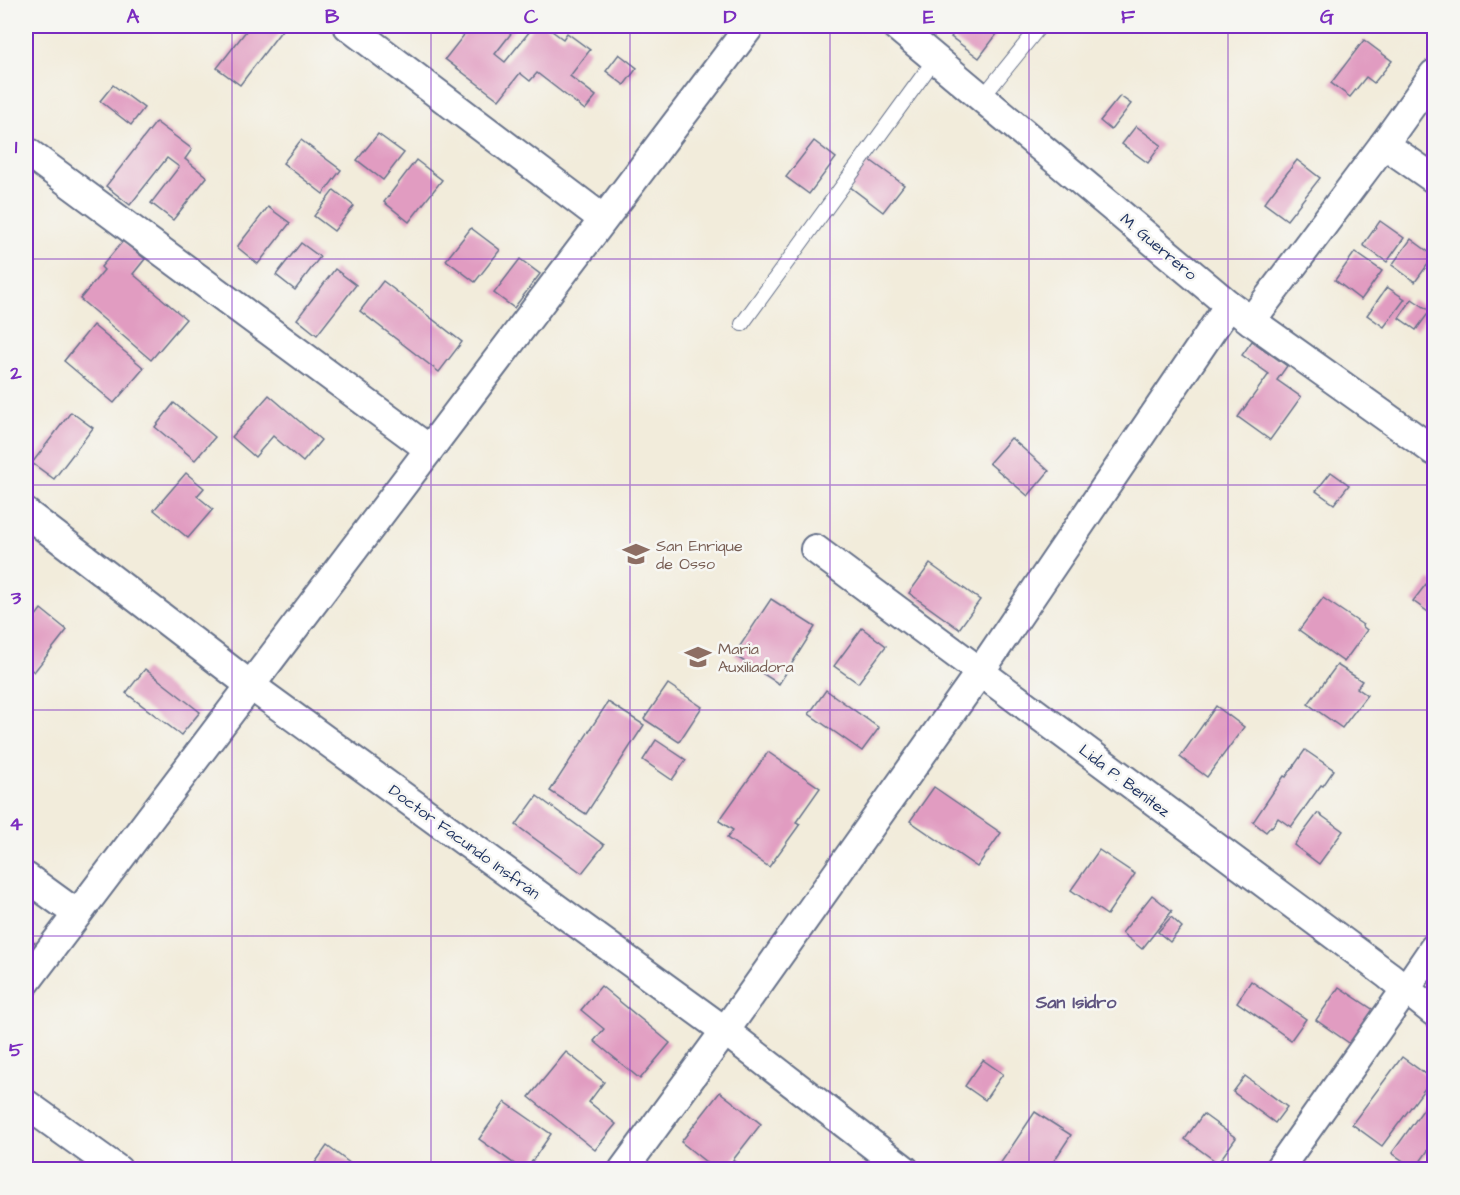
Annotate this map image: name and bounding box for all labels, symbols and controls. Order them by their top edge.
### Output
text: A [127,3,140,31]
text: B [325,3,340,31]
text: C [524,3,539,31]
text: D [724,3,737,31]
text: E [923,3,935,31]
text: F [1121,3,1136,31]
text: G [1320,3,1334,31]
text: 1 [15,133,18,161]
street label: M. Guerrero [1115,208,1201,285]
text: 2 [9,359,22,387]
place label: San Enrique de Osso [656,535,743,575]
school or university icon: San Enrique de Osso [621,539,651,569]
text: 3 [10,584,22,612]
place label: Maria Auxiliadora [718,638,794,678]
school or university icon: Maria Auxiliadora [683,642,713,672]
street label: Lida P. Benítez [1074,739,1174,822]
street label: Doctor Facundo Insfrán [384,779,545,904]
text: 4 [9,810,23,838]
district label: San Isidro [1035,990,1117,1015]
text: 5 [9,1036,24,1064]

